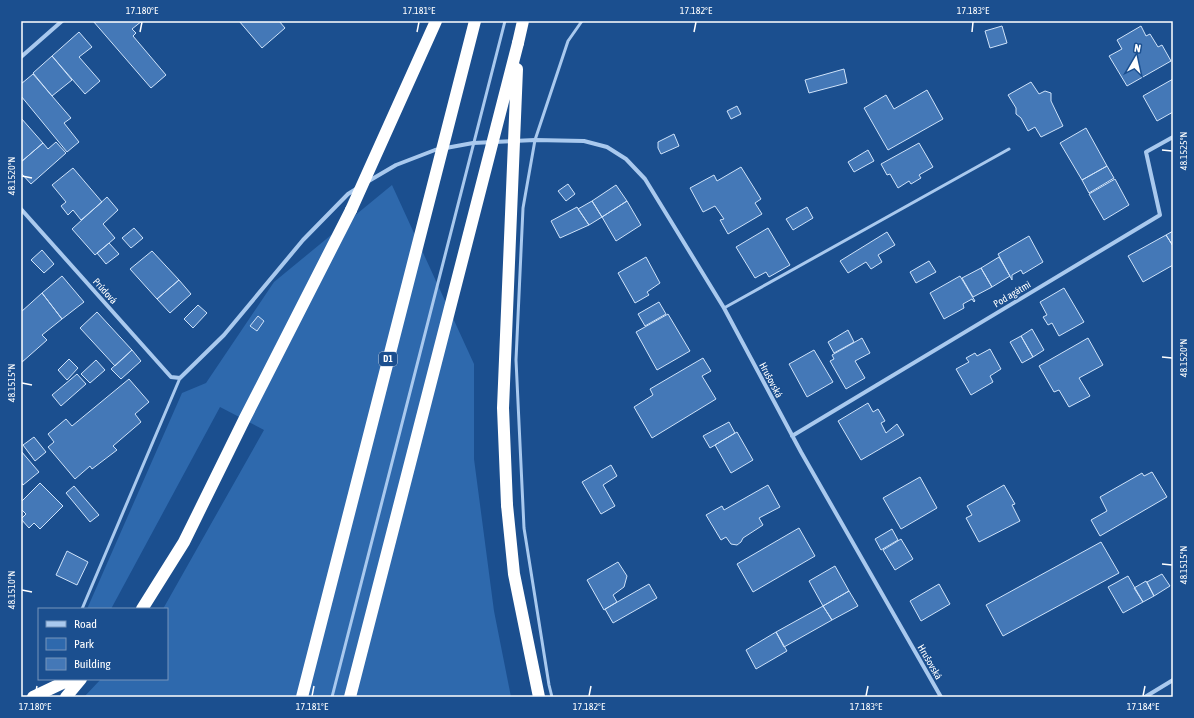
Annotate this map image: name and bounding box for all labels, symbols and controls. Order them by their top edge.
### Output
text: 17.180°E [126,5,159,16]
text: 17.181°E [403,5,436,16]
text: 17.182°E [680,5,713,16]
text: 17.183°E [957,5,990,16]
north arrow [1116,38,1156,78]
text: N [1133,42,1142,55]
text: 48.1525°N [1178,132,1189,170]
text: 48.1520°N [6,157,17,195]
street label: Prúdová [91,276,120,306]
street label: Pod agátmi [991,279,1033,309]
text: 48.1520°N [1178,339,1189,377]
road number: D1 [379,352,397,366]
street label: Hrušovská [757,360,785,400]
text: 48.1515°N [6,364,17,402]
text: 48.1515°N [1178,546,1189,584]
text: 48.1510°N [6,571,17,609]
legend [38,608,168,680]
text: Road [74,617,97,631]
text: Park [74,637,95,651]
street label: Hrušovská [916,643,945,682]
text: Building [74,657,112,671]
text: 17.180°E [19,701,52,712]
text: 17.181°E [296,701,329,712]
text: 17.182°E [573,701,606,712]
text: 17.183°E [850,701,883,712]
text: 17.184°E [1127,701,1160,712]

